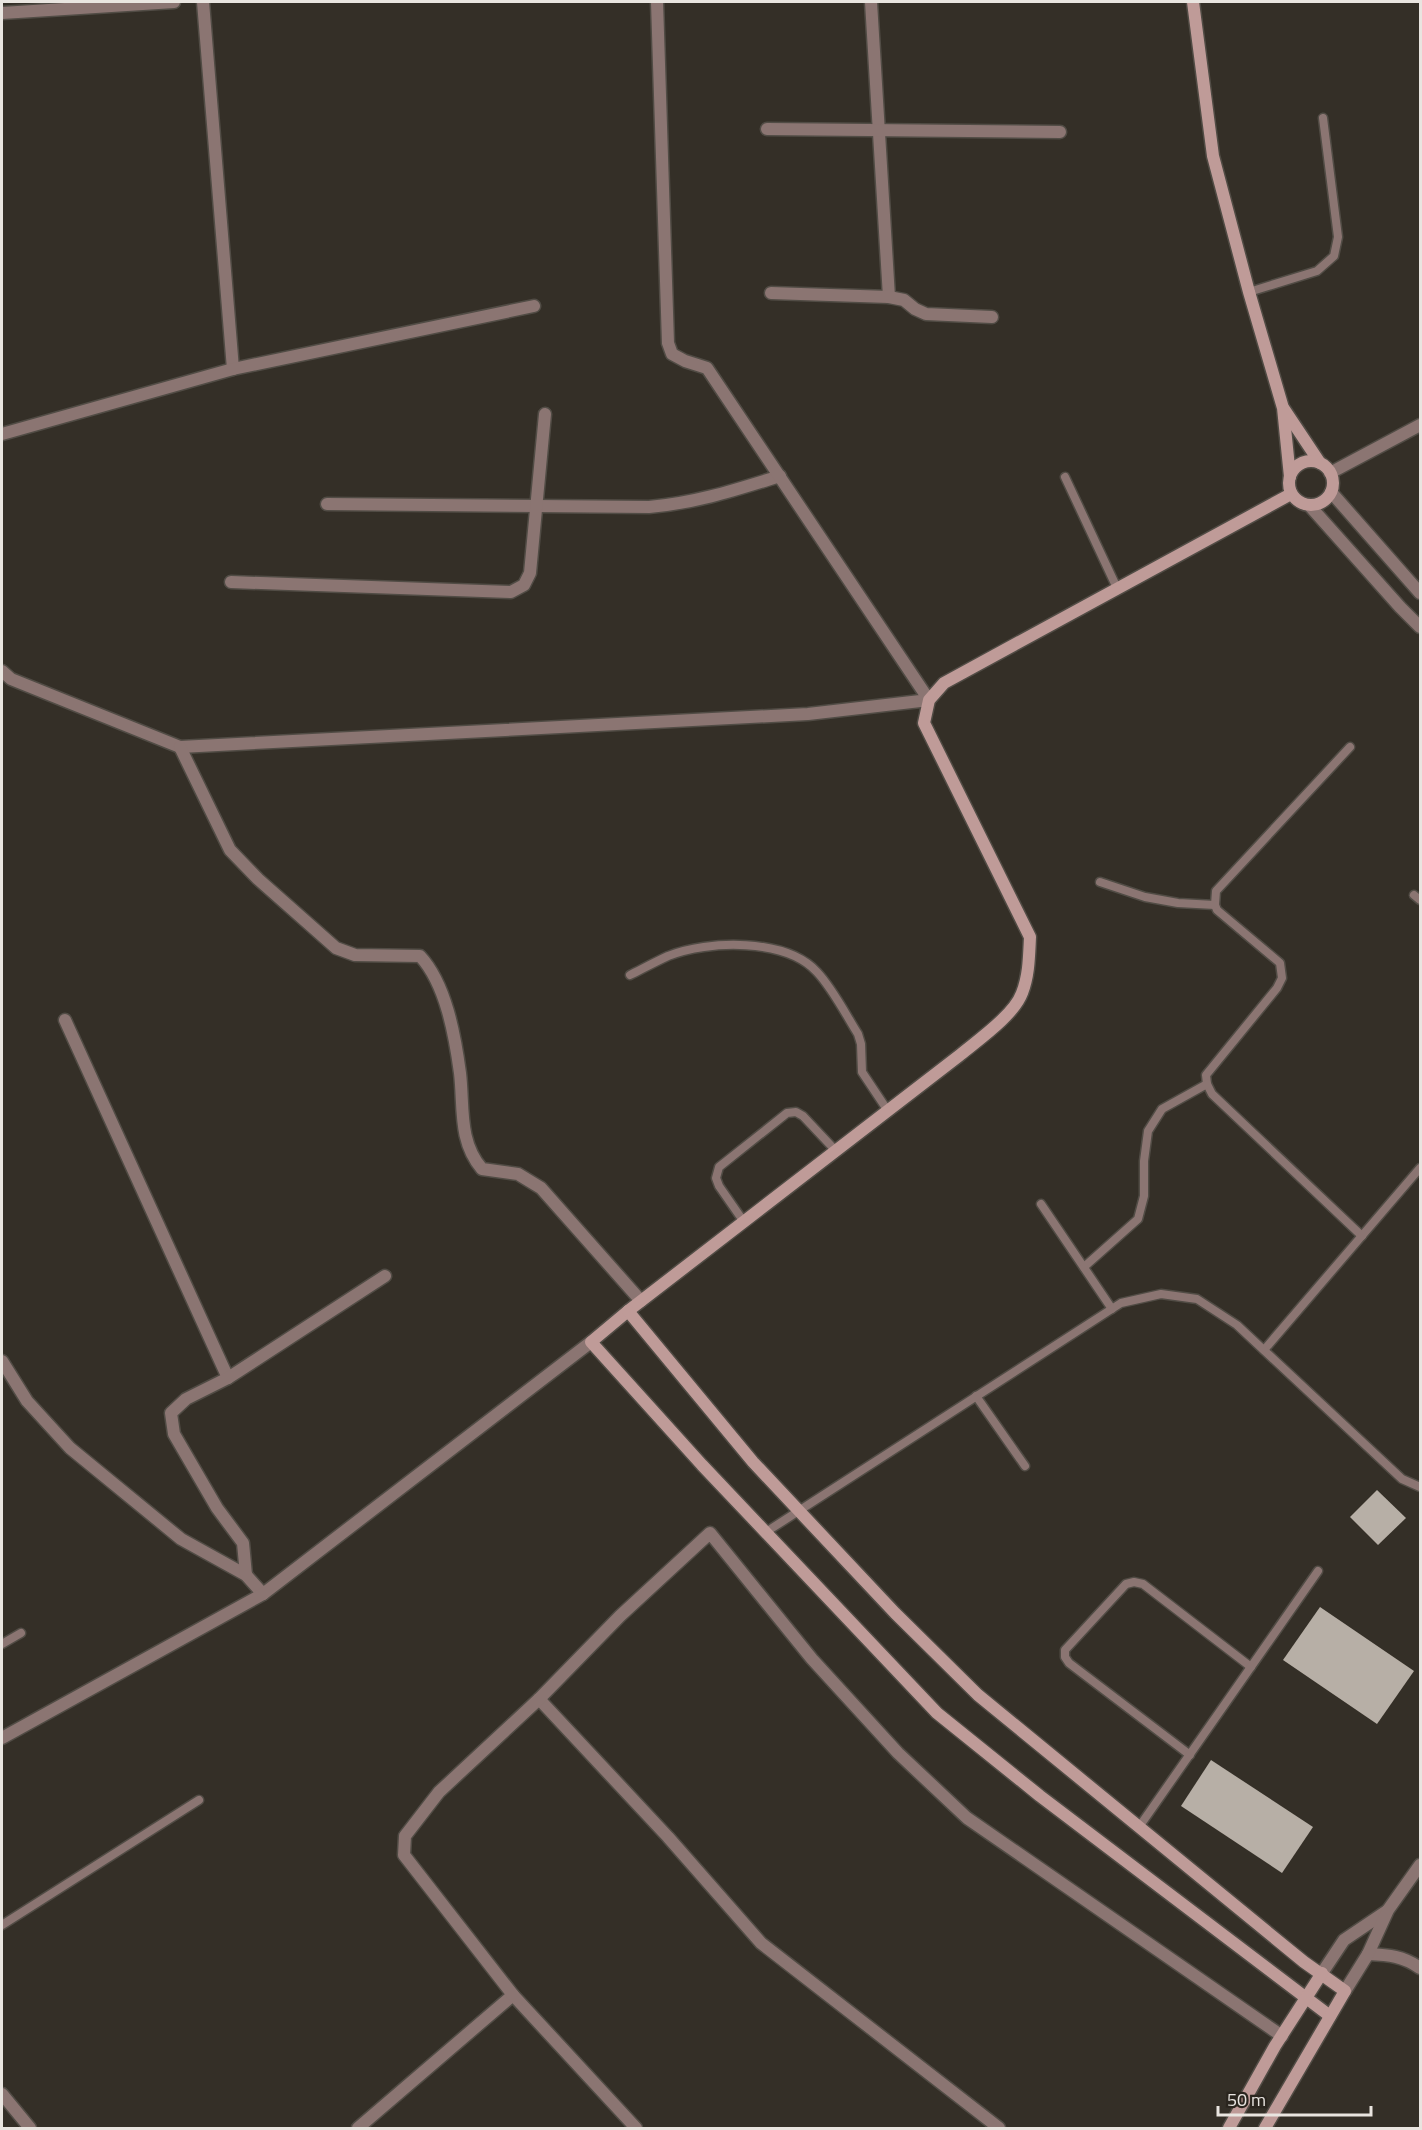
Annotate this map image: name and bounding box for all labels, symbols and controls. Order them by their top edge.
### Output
scale bar [1218,2079,1371,2117]
text: 50 m [1227,2086,1266,2113]

